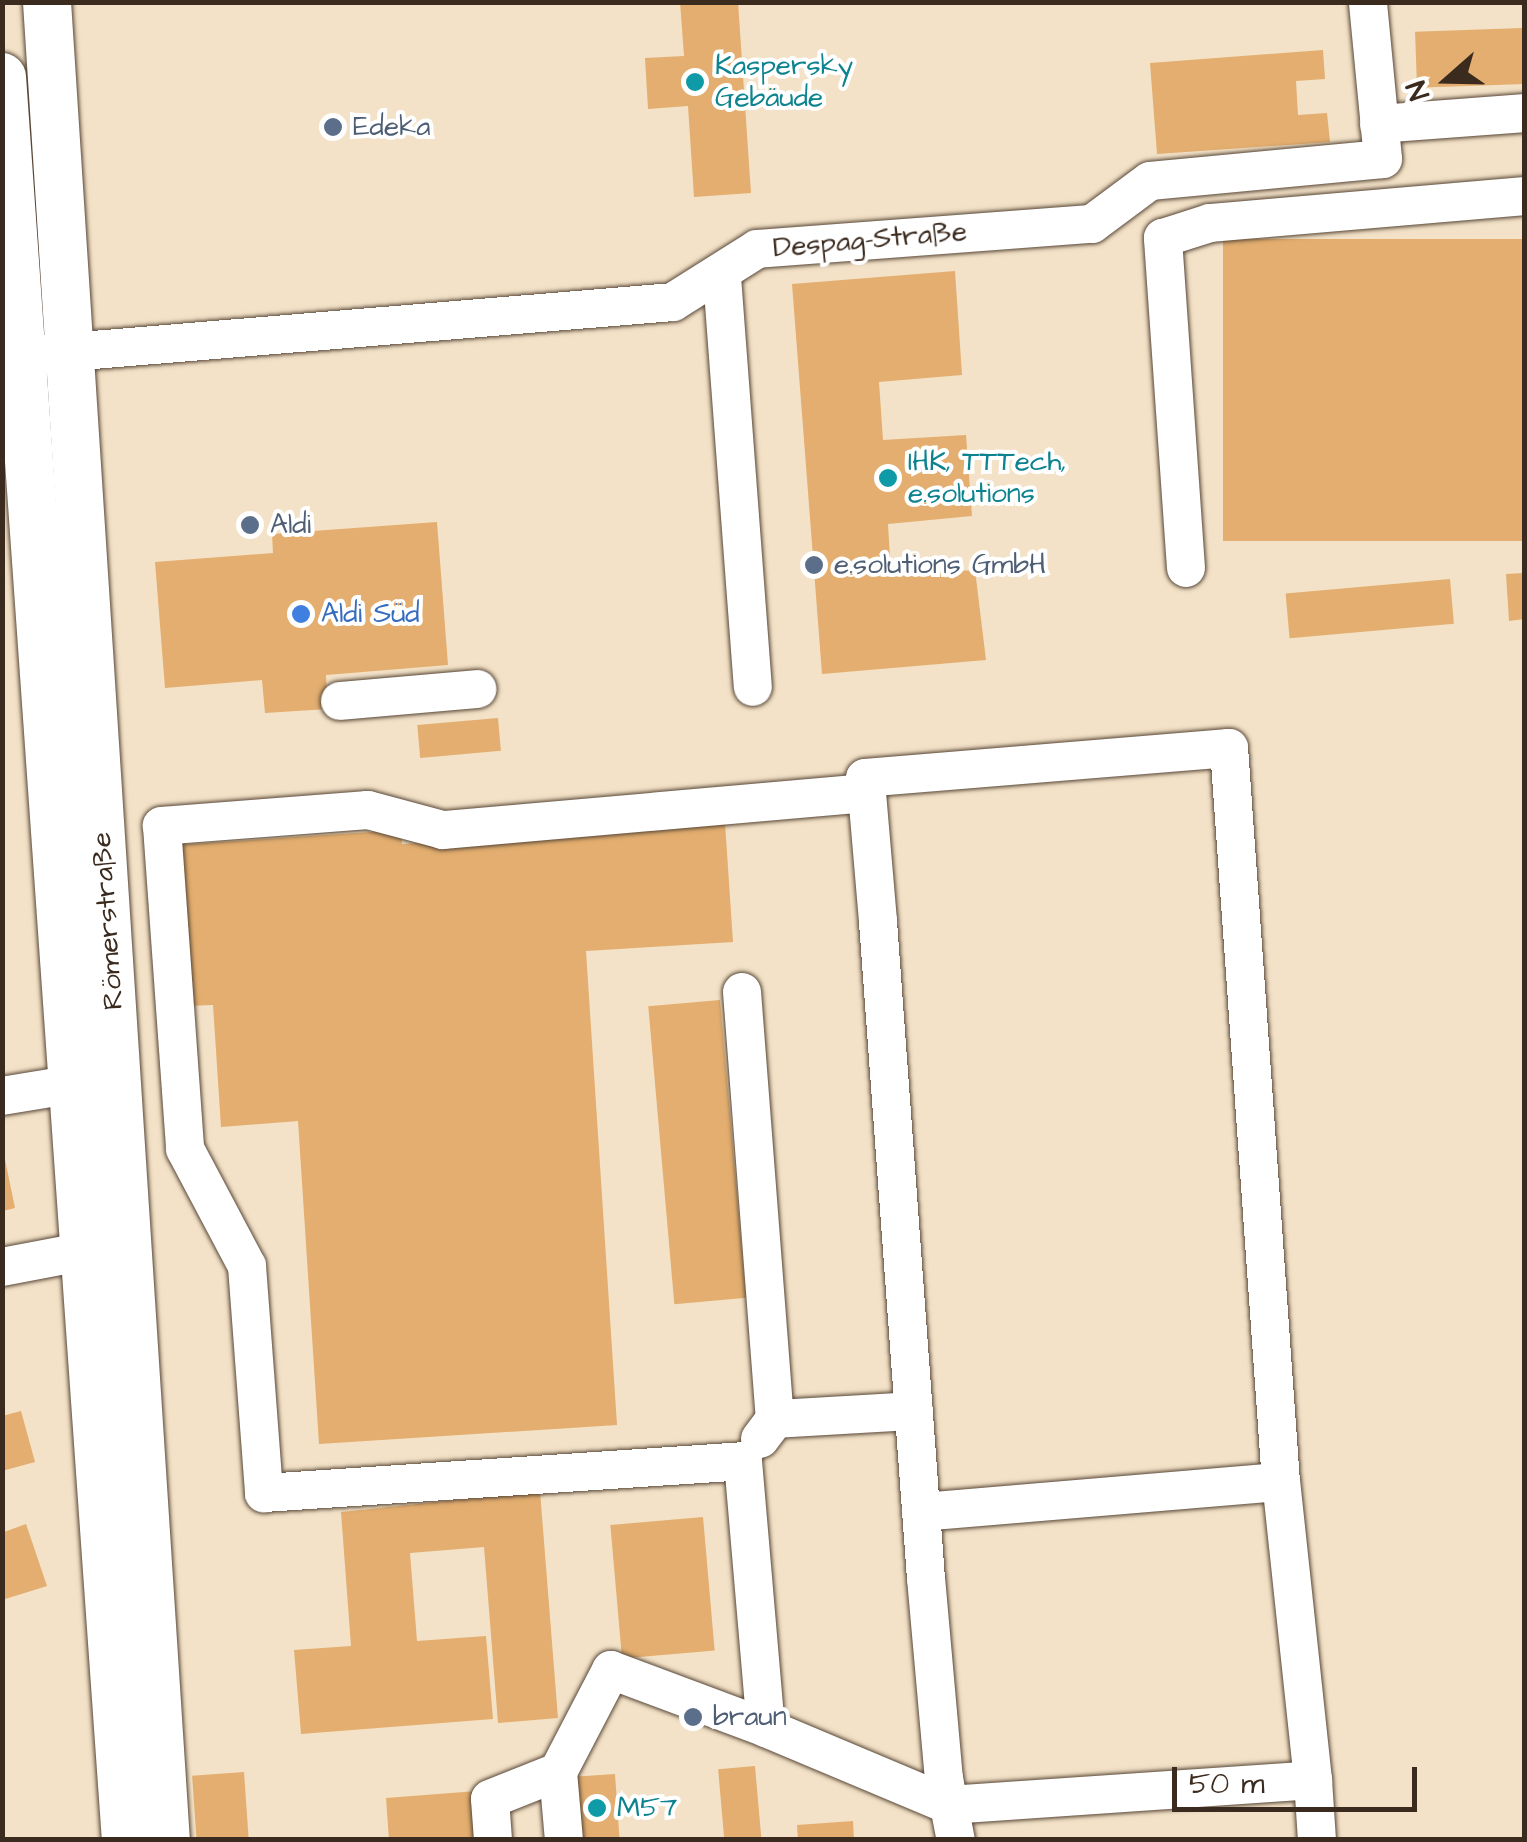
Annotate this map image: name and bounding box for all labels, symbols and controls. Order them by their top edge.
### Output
north arrow [1397,30,1497,130]
place label: Kaspersky Gebäude [715,49,853,115]
marker: Kaspersky Gebäude [684,71,706,93]
text: N [1397,76,1440,105]
place label: Edeka [353,110,431,144]
marker: Edeka [322,116,344,138]
street label: Despag-Straße [772,215,968,265]
place label: IHK, TTTech, e.solutions [908,445,1066,511]
marker: IHK, TTTech, e.solutions [877,467,899,489]
place label: Aldi [270,508,311,542]
marker: Aldi [239,514,261,536]
place label: e.solutions GmbH [834,548,1046,582]
marker: e.solutions GmbH [803,554,825,576]
place label: Aldi Süd [321,597,420,631]
marker: Aldi Süd [290,603,312,625]
street label: Römerstraße [85,831,131,1011]
place label: braun [713,1700,787,1734]
marker: braun [682,1706,704,1728]
scale bar [1177,1747,1422,1809]
text: 50 m [1189,1763,1265,1805]
place label: M57 [617,1791,677,1825]
marker: M57 [586,1797,608,1819]

